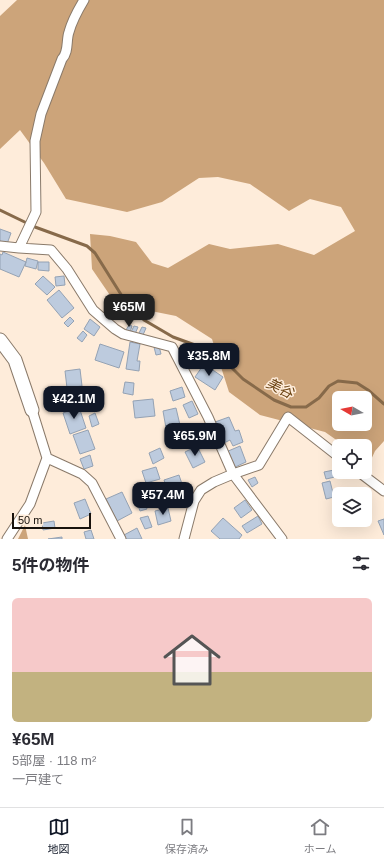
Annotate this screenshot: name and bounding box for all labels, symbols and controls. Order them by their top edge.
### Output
pin: ¥65M [105,294,153,328]
text: ¥65M [113,299,145,314]
pin: ¥35.8M [176,343,242,377]
text: ¥35.8M [187,348,231,363]
water label: 美谷 [264,375,297,402]
pin: ¥42.1M [41,386,107,420]
text: ¥42.1M [52,391,96,406]
north arrow [332,391,372,431]
map controls [332,391,372,527]
pin: ¥65.9M [162,423,228,457]
text: ¥65.9M [173,428,217,443]
button: locate [332,439,372,479]
pin: ¥57.4M [130,482,196,516]
text: ¥57.4M [141,487,185,502]
button: layers [332,487,372,527]
scale bar [12,511,91,530]
text: 50 m [18,514,42,526]
icon: filters [350,552,372,574]
text: 5件の物件 [12,556,89,575]
icon: home [156,624,228,696]
text: ¥65M [12,730,55,749]
text: 5部屋 · 118 m² [12,753,96,768]
text: 一戸建て [12,772,64,787]
tab: 地図 [48,816,70,856]
tab: 保存済み [165,816,209,856]
tab: ホーム [304,816,336,856]

